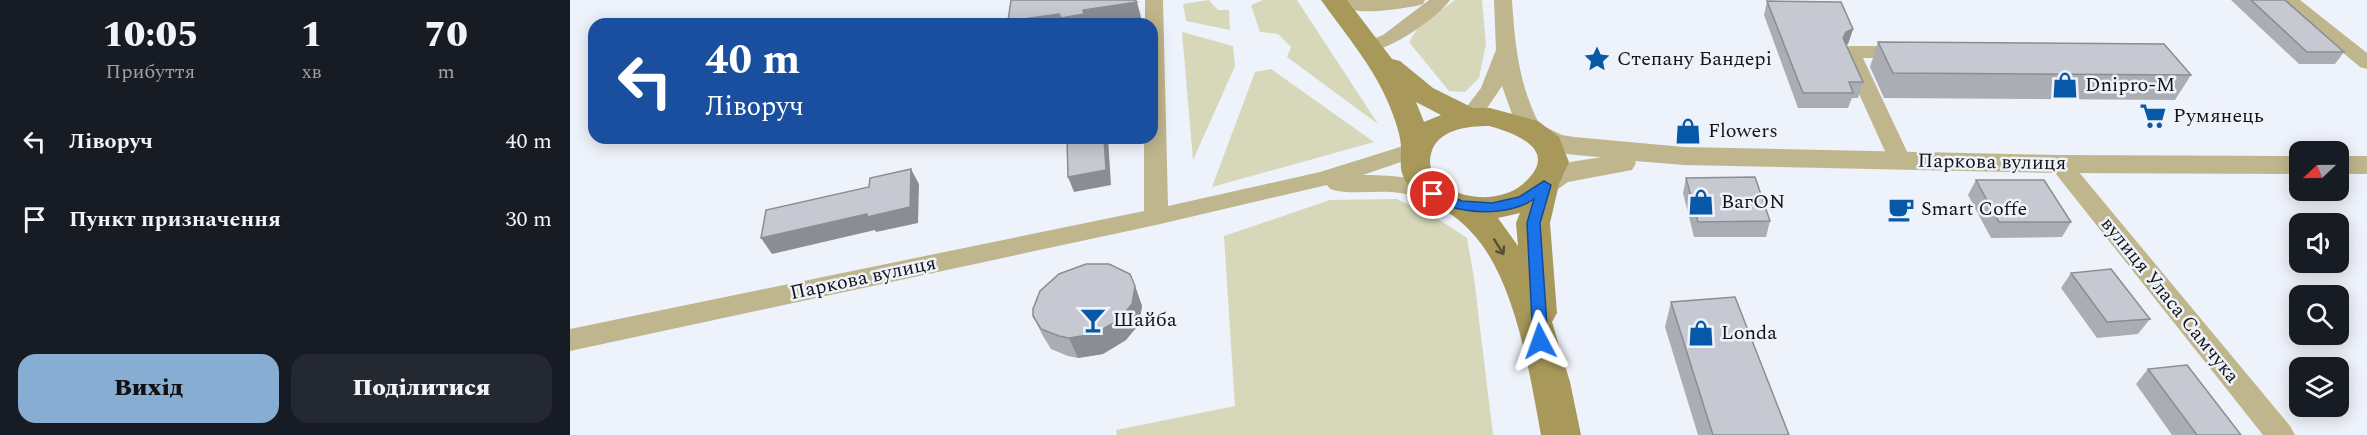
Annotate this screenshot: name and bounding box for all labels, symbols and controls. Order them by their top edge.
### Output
text: 10:05 [102,8,199,63]
text: 1 [301,8,322,63]
text: 70 [425,8,468,63]
text: 40 m [705,29,800,92]
icon: left [606,42,684,120]
place icon: Степану Бандері [1582,44,1612,74]
place label: Степану Бандері [1617,44,1772,74]
text: Прибуття [106,57,195,87]
text: хв [302,57,322,87]
text: m [438,57,455,87]
shop icon: Dnipro-M [2050,70,2080,100]
place label: Dnipro-M [2085,70,2175,100]
text: Ліворуч [705,86,804,128]
supermarket icon: Румянець [2138,101,2168,131]
place label: Румянець [2173,101,2264,131]
shop icon: Flowers [1673,116,1703,146]
place label: Flowers [1708,116,1778,146]
icon: left [18,125,51,158]
text: Ліворуч [69,125,153,158]
text: 40 m [506,125,552,158]
north arrow [2289,141,2349,201]
map controls [2289,141,2349,417]
street label: Паркова вулиця [1917,146,2067,178]
pin [1407,168,1458,219]
icon: arrive [1416,177,1449,210]
shop icon: ВагON [1686,187,1716,217]
place label: ВагON [1721,187,1785,217]
cafe icon: Smart Coffe [1886,194,1916,224]
place label: Smart Coffe [1921,194,2027,224]
icon: arrive [18,203,51,236]
text: Пункт призначення [69,203,281,236]
text: 30 m [506,203,552,236]
street label: вулиця Уласа Самчука [2093,210,2247,390]
button: sound [2289,213,2349,273]
one-way arrow [1493,239,1506,256]
street label: Паркова вулиця [787,248,939,308]
button: search [2289,285,2349,345]
bar icon: Шайба [1078,305,1108,335]
place label: Шайба [1113,305,1177,335]
position arrow [1508,309,1572,373]
shop icon: Londa [1686,318,1716,348]
place label: Londa [1721,318,1777,348]
button: Вихід [18,354,279,423]
button: Поділитися [291,354,552,423]
button: layers [2289,357,2349,417]

